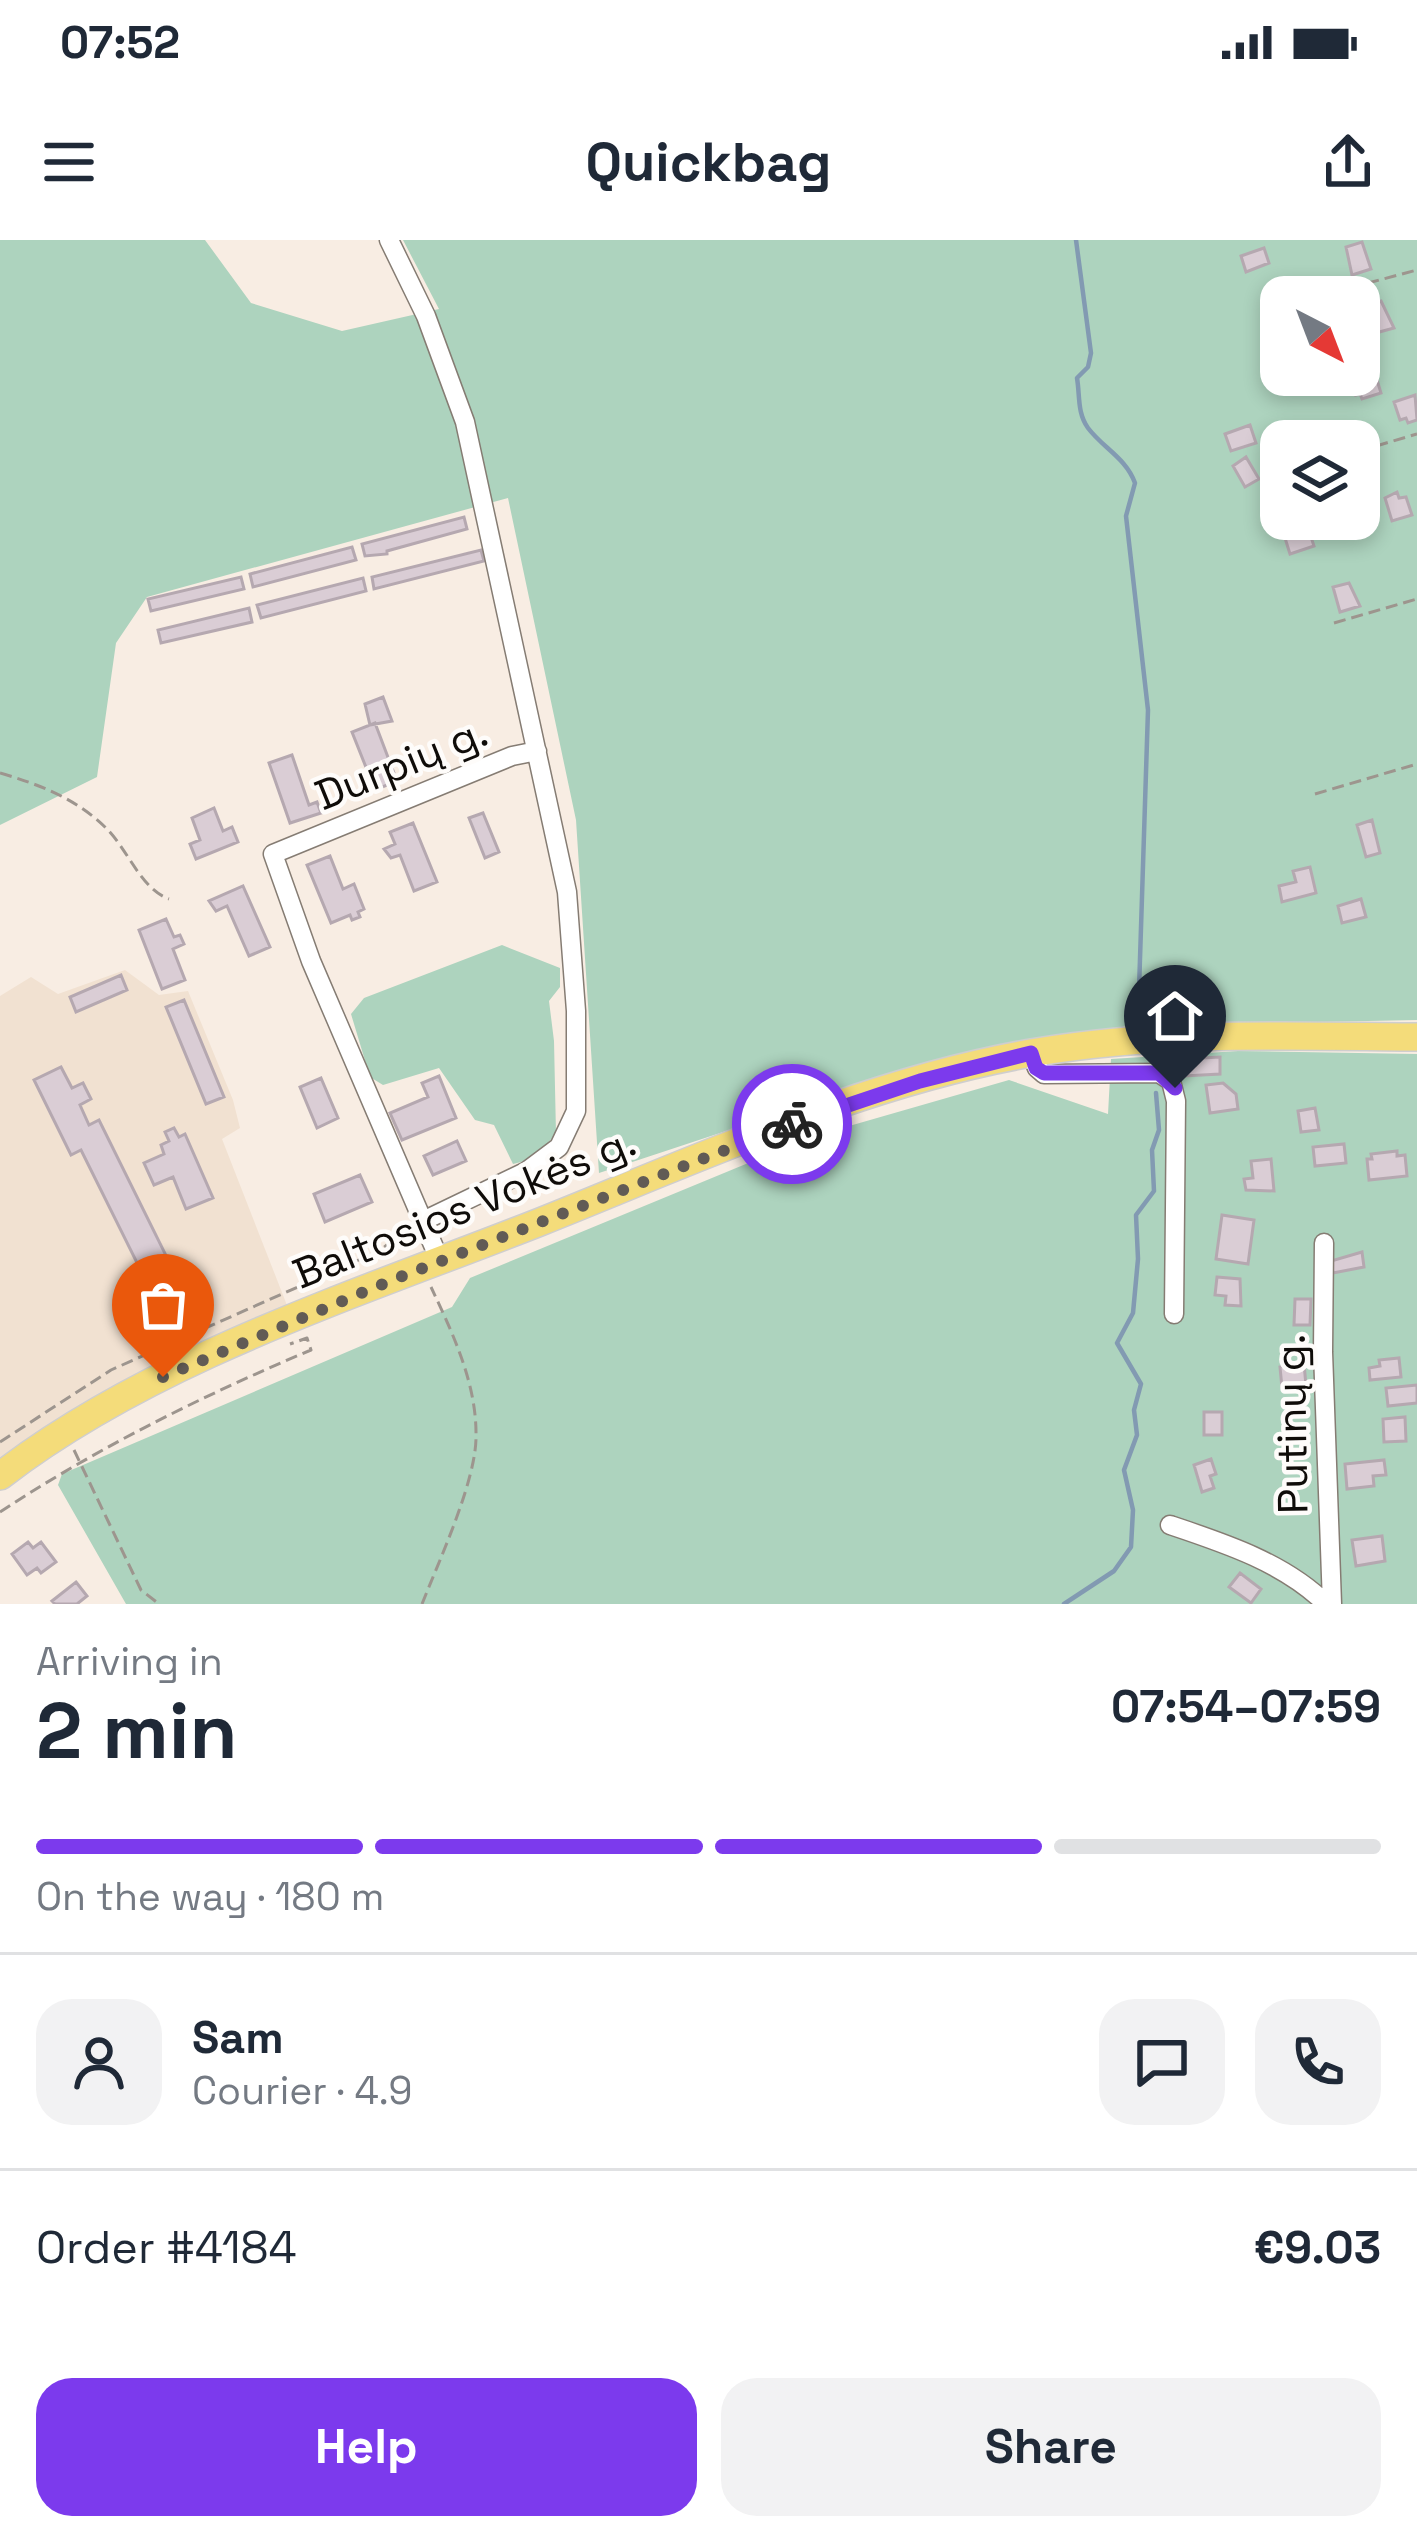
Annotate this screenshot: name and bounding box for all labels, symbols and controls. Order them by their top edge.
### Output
text: 07:52 [60,14,180,71]
text: Quickbag [586,128,831,197]
icon: menu [36,129,102,195]
icon: share [1315,129,1381,195]
north arrow [1260,276,1380,396]
map controls [1260,276,1380,540]
button: layers [1260,420,1380,540]
street label: Durpių g. [307,705,495,822]
pin [1124,965,1226,1088]
icon: home [1142,983,1208,1049]
courier [732,1064,852,1184]
icon: bike [759,1091,825,1157]
street label: Baltosios Vokės g. [285,1115,643,1300]
pin [112,1254,214,1377]
icon: bag [130,1272,196,1338]
street label: Putinų g. [1263,1334,1320,1514]
text: Arriving in [36,1637,223,1686]
text: 07:54–07:59 [1111,1678,1381,1735]
text: 2 min [36,1681,238,1781]
text: On the way · 180 m [36,1872,384,1921]
button: person [36,1999,162,2125]
button: chat [1099,1999,1225,2125]
button: phone [1255,1999,1381,2125]
text: Sam [192,2009,284,2066]
text: Courier · 4.9 [192,2066,412,2115]
text: Order #4184 [36,2219,297,2276]
text: €9.03 [1254,2219,1381,2276]
button: Help [36,2378,697,2516]
button: Share [721,2378,1381,2516]

